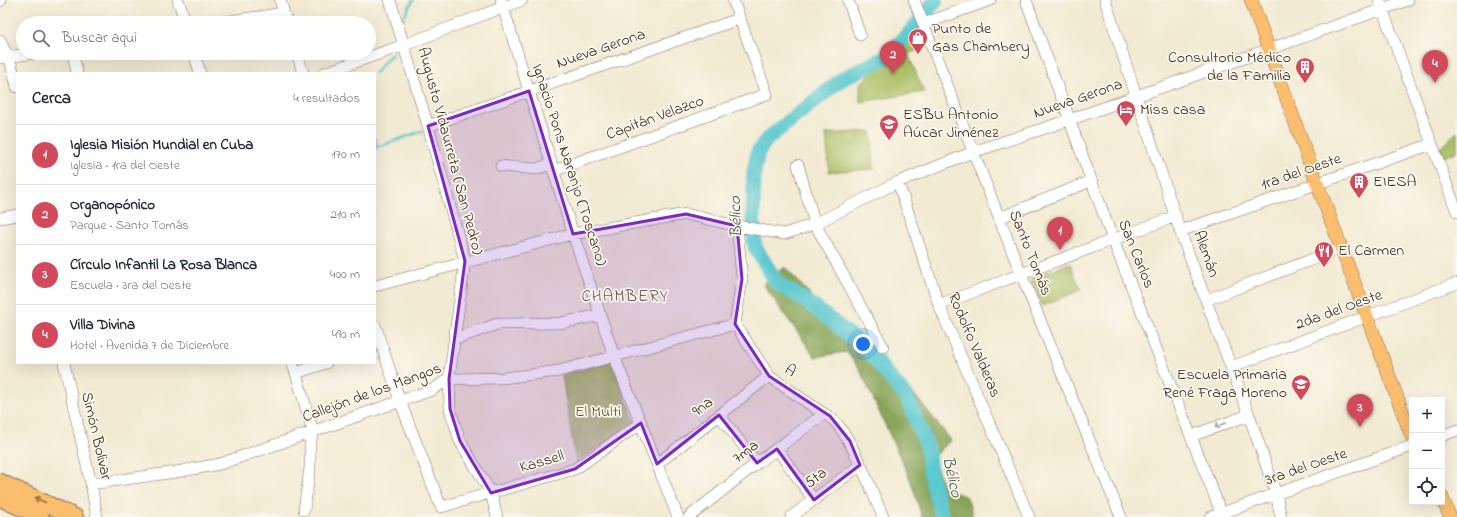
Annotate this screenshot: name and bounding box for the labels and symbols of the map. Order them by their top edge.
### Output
place label: Punto de Gas Chambery [932,17,1030,59]
street label: Nueva Gerona [553,23,649,75]
shop icon: Punto de Gas Chambery [907,27,929,55]
pin: 2 [880,41,906,74]
street label: Augusto Vidaurreta (San Pedro) [411,44,489,258]
place label: Consultorio Médico de la Familia [1168,46,1291,88]
pin: 4 [1422,50,1448,83]
building icon: Consultorio Médico de la Familia [1294,56,1316,84]
street label: Ignacio Pons Naranjo (Toscano) [525,61,613,269]
street label: Nueva Gerona [1030,73,1126,125]
street label: Capitán Velazco [603,89,707,147]
place label: Miss casa [1140,98,1205,122]
hotel icon: Miss casa [1115,99,1137,127]
place label: ESBU Antonio Aúcar Jiménez [903,103,999,145]
school or university icon: ESBU Antonio Aúcar Jiménez [878,113,900,141]
street label: 1ra del Oeste [1257,147,1345,197]
place label: EIESA [1373,170,1416,194]
building icon: EIESA [1348,171,1370,199]
water label: Bélico [723,195,749,238]
street label: Santo Tomás [1002,207,1058,299]
street label: San Carlos [1111,216,1161,292]
pin: 1 [1047,217,1073,250]
street label: Alemán [1186,227,1226,281]
place label: El Carmen [1338,239,1404,263]
restaurant icon: El Carmen [1313,240,1335,268]
street label: 2da del Oeste [1292,283,1387,337]
district label: CHAMBERY [582,284,668,309]
street label: Rodolfo Valderas [941,289,1007,401]
your location [853,334,873,354]
street label: Callejón de los Mangos [299,357,445,429]
street label: A [779,358,801,384]
place label: Escuela Primaria René Fraga Moreno [1163,363,1287,405]
school or university icon: Escuela Primaria René Fraga Moreno [1290,373,1312,401]
street label: Simón Bolivar [74,390,118,482]
street label: 9na [687,391,719,423]
pin: 3 [1347,394,1373,427]
park label: El Multi [575,400,621,424]
one-way arrow [1214,422,1227,429]
street label: 7ma [728,434,764,470]
street label: 3ra del Oeste [1262,441,1351,492]
street label: Kassell [517,444,567,480]
water label: Bélico [935,454,969,501]
street label: 5ta [800,461,832,495]
one-way arrow [34,496,46,503]

